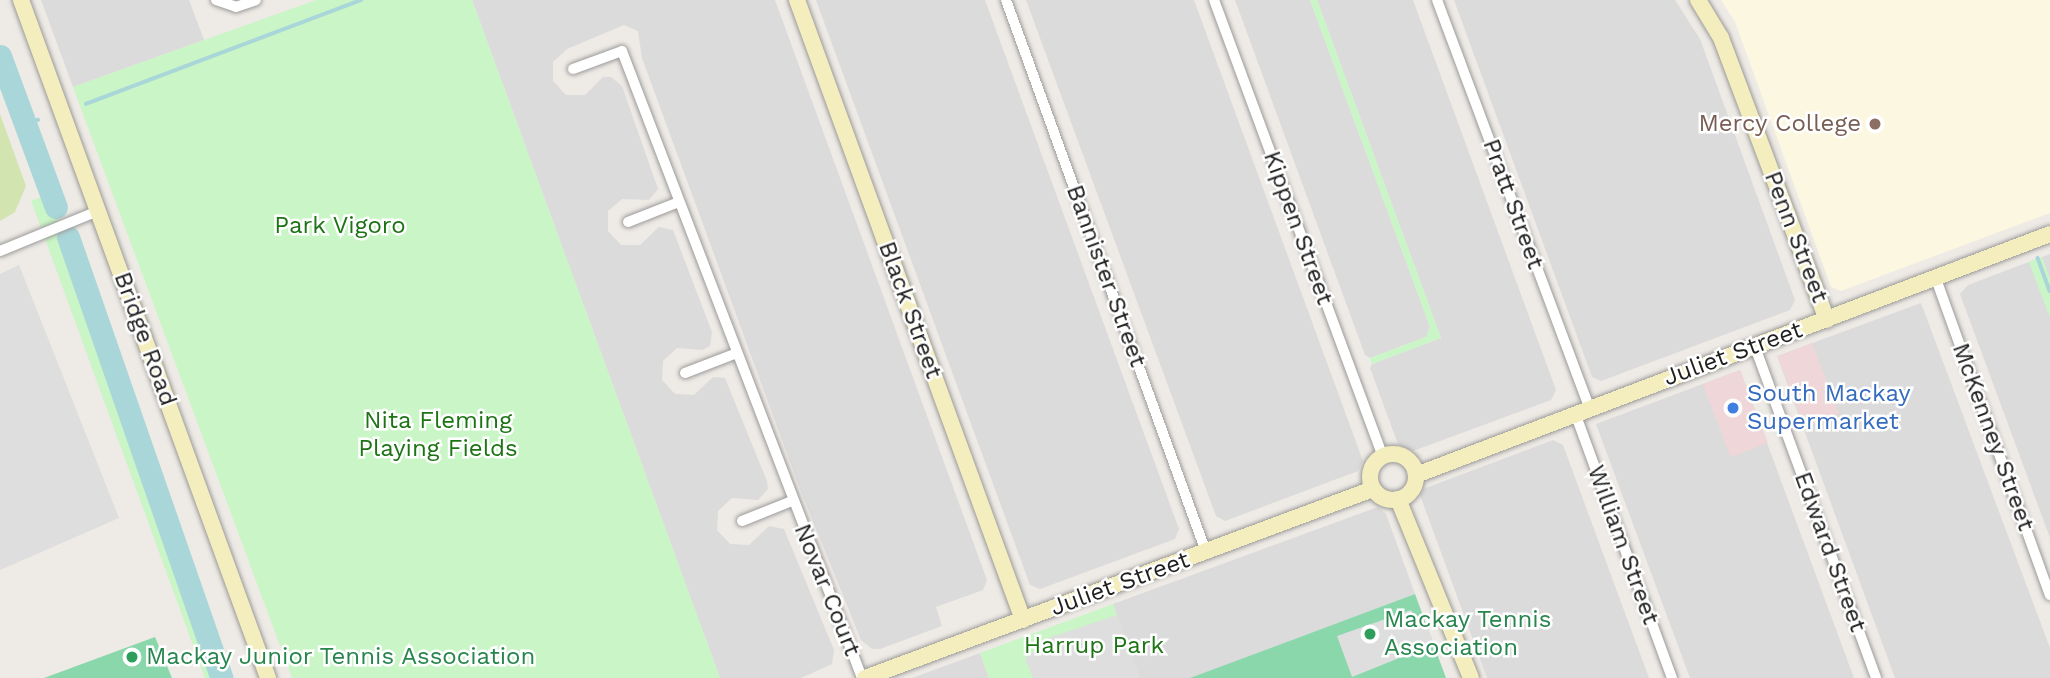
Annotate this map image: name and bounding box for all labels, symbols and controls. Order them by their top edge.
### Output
place label: Mercy College [1698,110,1861,138]
marker: Mercy College [1867,116,1883,132]
street label: Pratt Street [1476,135,1550,273]
street label: Kippen Street [1257,147,1339,309]
street label: Penn Street [1758,167,1834,307]
street label: Bannister Street [1060,181,1152,371]
park label: Park Vigoro [274,212,406,240]
street label: Black Street [872,237,948,383]
street label: Bridge Road [107,268,183,410]
street label: Juliet Street [1660,316,1806,392]
street label: McKenney Street [1946,339,2040,535]
place label: South Mackay Supermarket [1747,380,1911,436]
marker: South Mackay Supermarket [1725,400,1741,416]
park label: Nita Fleming Playing Fields [358,407,518,463]
street label: William Street [1581,461,1665,629]
street label: Edward Street [1788,468,1872,636]
street label: Novar Court [787,520,867,660]
street label: Juliet Street [1047,546,1193,622]
place label: Mackay Tennis Association [1384,606,1553,662]
marker: Mackay Tennis Association [1362,626,1378,642]
park label: Harrup Park [1024,632,1164,660]
place label: Mackay Junior Tennis Association [146,643,539,671]
marker: Mackay Junior Tennis Association [124,649,140,665]

